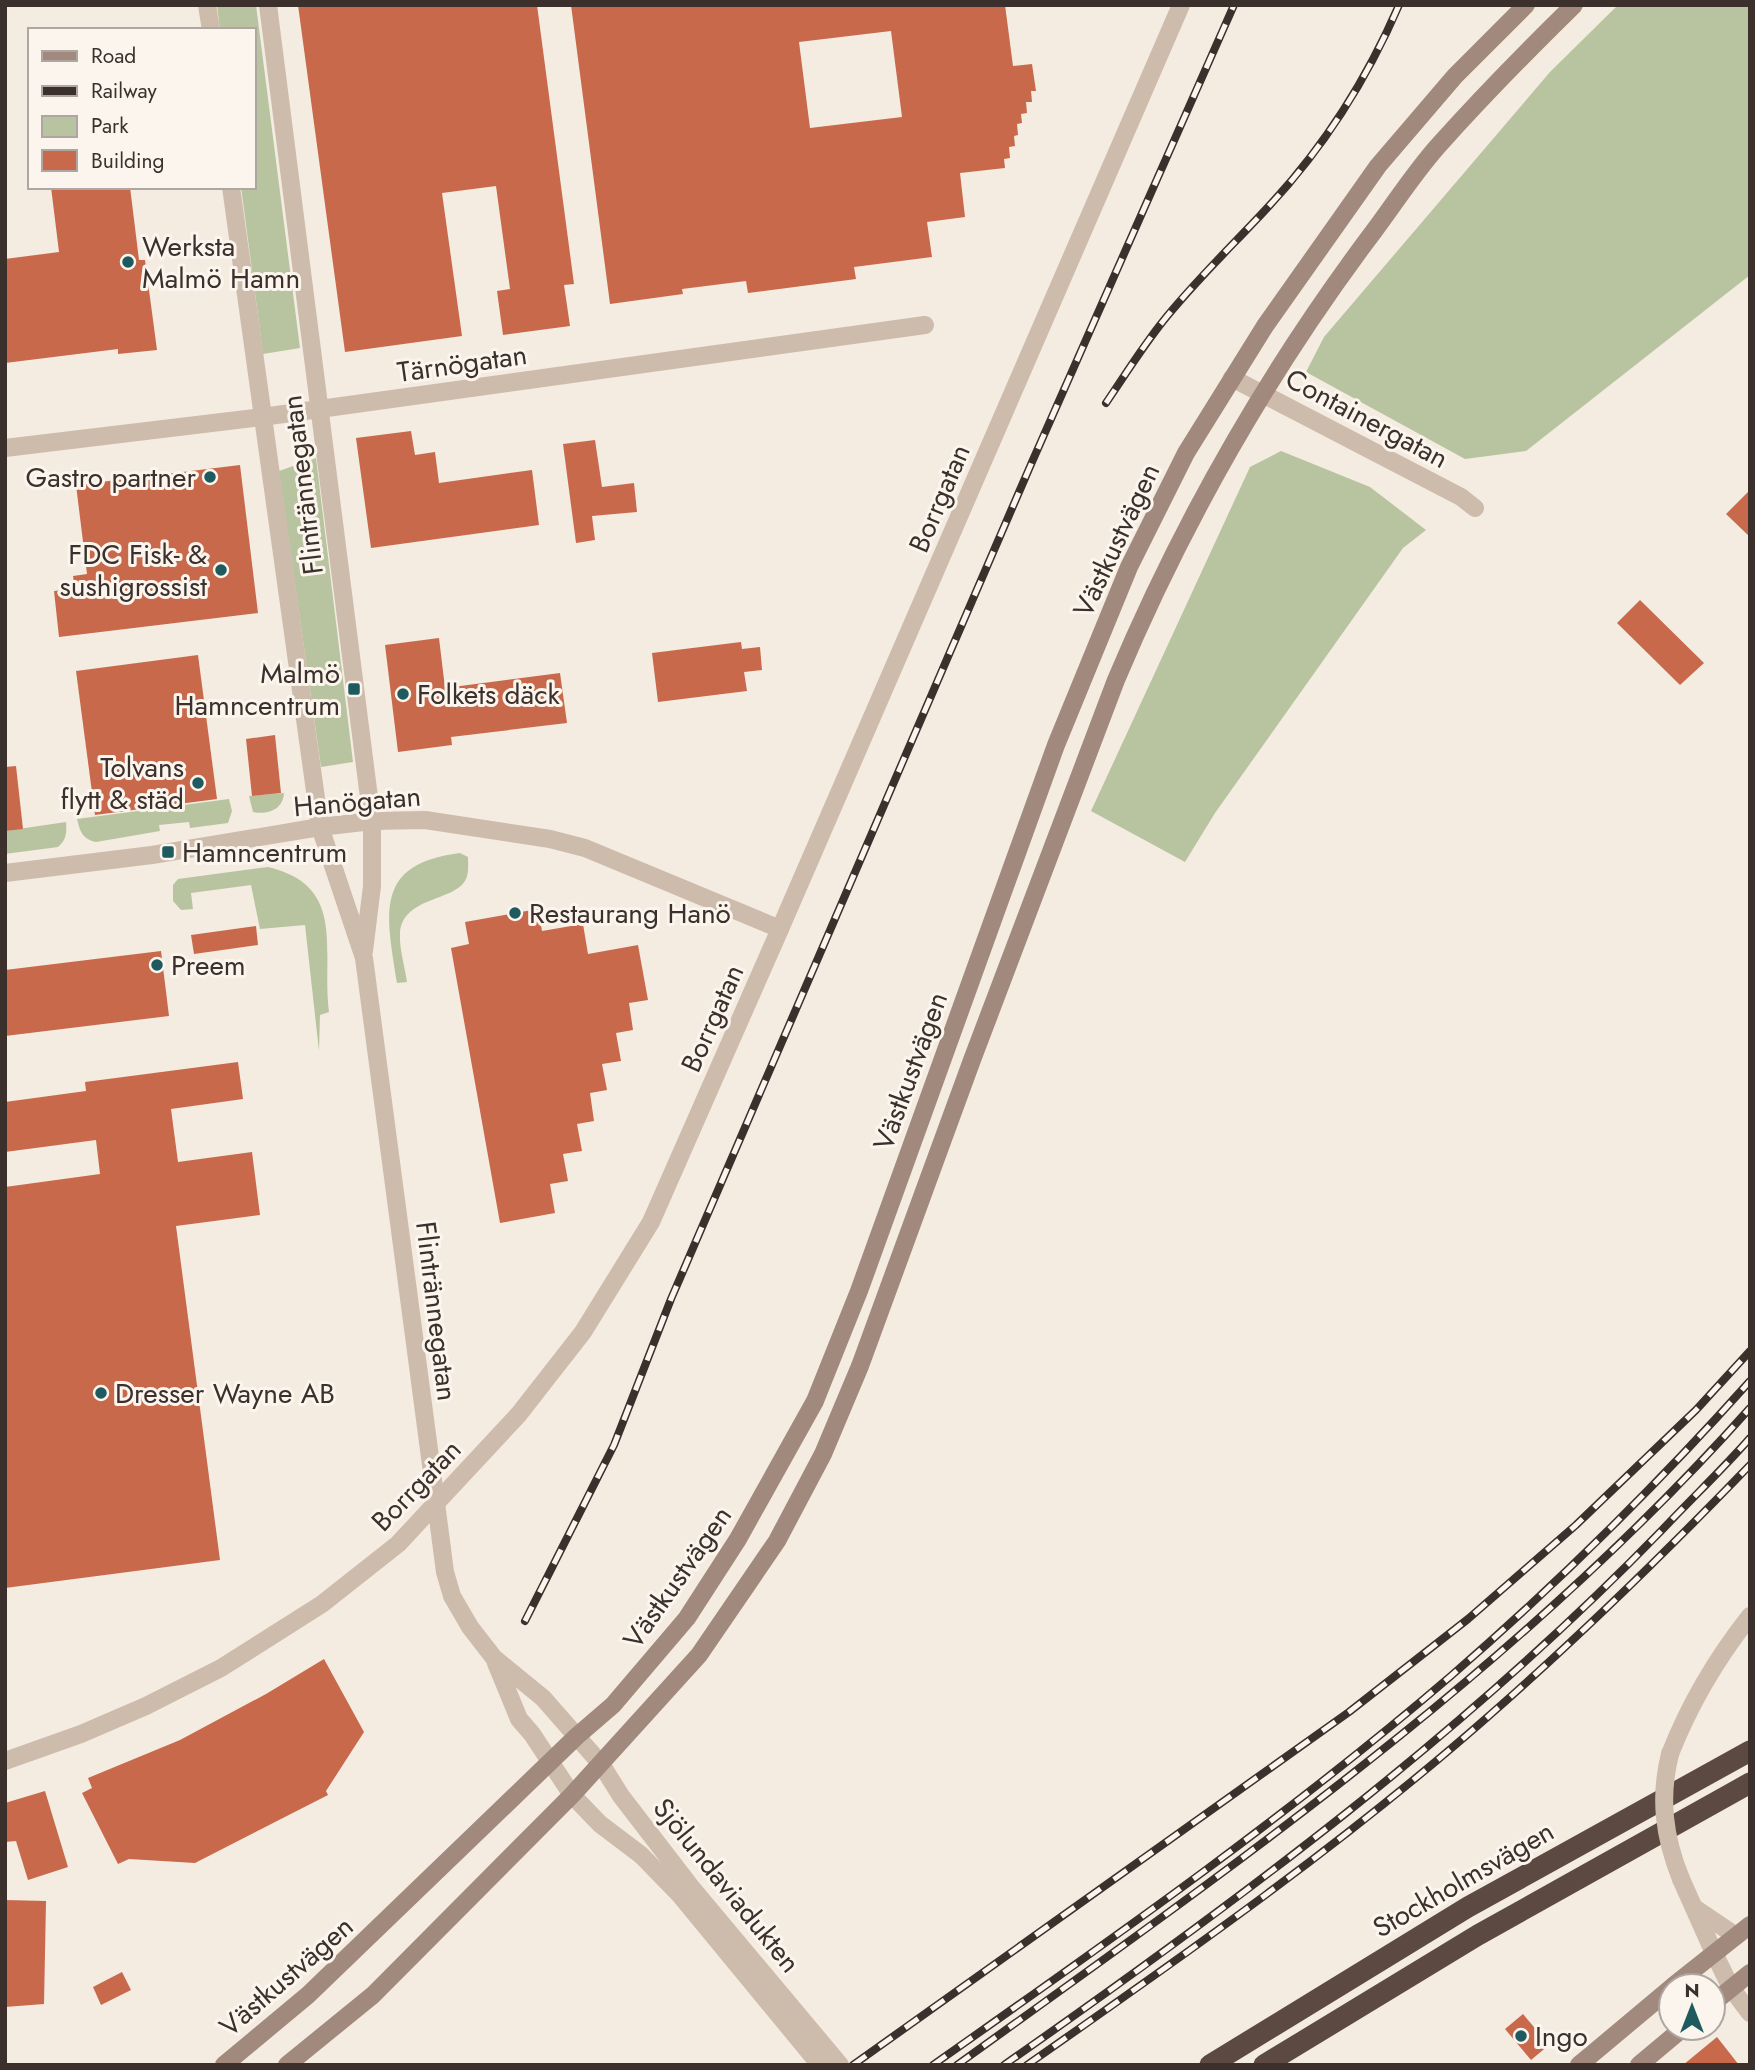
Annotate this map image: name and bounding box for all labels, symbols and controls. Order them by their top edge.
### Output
legend [28,28,256,189]
text: Road [91,41,136,71]
text: Railway [91,76,157,106]
text: Park [91,111,129,141]
text: Building [91,146,164,176]
place label: Werksta Malmö Hamn [142,226,300,299]
marker: Werksta Malmö Hamn [120,254,136,270]
street label: Tärnögatan [395,334,530,393]
street label: Containergatan [1278,358,1456,479]
street label: Flintrännegatan [271,393,334,577]
street label: Borrgatan [898,438,981,559]
street label: Västkustvägen [1063,456,1170,624]
place label: Gastro partner [25,457,196,498]
marker: Gastro partner [202,469,218,485]
place label: FDC Fisk- & sushigrossist [59,534,207,607]
marker: FDC Fisk- & sushigrossist [213,562,229,578]
place label: Malmö Hamncentrum [175,653,340,726]
place label: Folkets däck [417,674,561,715]
marker: Malmö Hamncentrum [346,681,362,697]
marker: Folkets däck [395,686,411,702]
place label: Tolvans flytt & städ [61,747,184,820]
marker: Tolvans flytt & städ [190,775,206,791]
street label: Hanögatan [292,776,422,827]
place label: Hamncentrum [182,832,347,873]
marker: Hamncentrum [160,844,176,860]
place label: Restaurang Hanö [529,893,731,934]
marker: Restaurang Hanö [507,905,523,921]
place label: Preem [171,945,246,986]
marker: Preem [149,957,165,973]
street label: Borrgatan [671,958,754,1079]
street label: Västkustvägen [863,986,958,1156]
street label: Flintrännegatan [405,1219,468,1403]
place label: Dresser Wayne AB [115,1373,335,1414]
marker: Dresser Wayne AB [93,1385,109,1401]
street label: Borrgatan [362,1430,471,1541]
street label: Västkustvägen [613,1498,742,1657]
street label: Sjölundaviadukten [643,1789,810,1982]
street label: Stockholmsvägen [1365,1811,1562,1948]
street label: Västkustvägen [210,1907,362,2046]
north arrow [1657,1972,1727,2042]
text: N [1684,1977,1700,2004]
place label: Ingo [1535,2016,1588,2057]
marker: Ingo [1513,2028,1529,2044]

